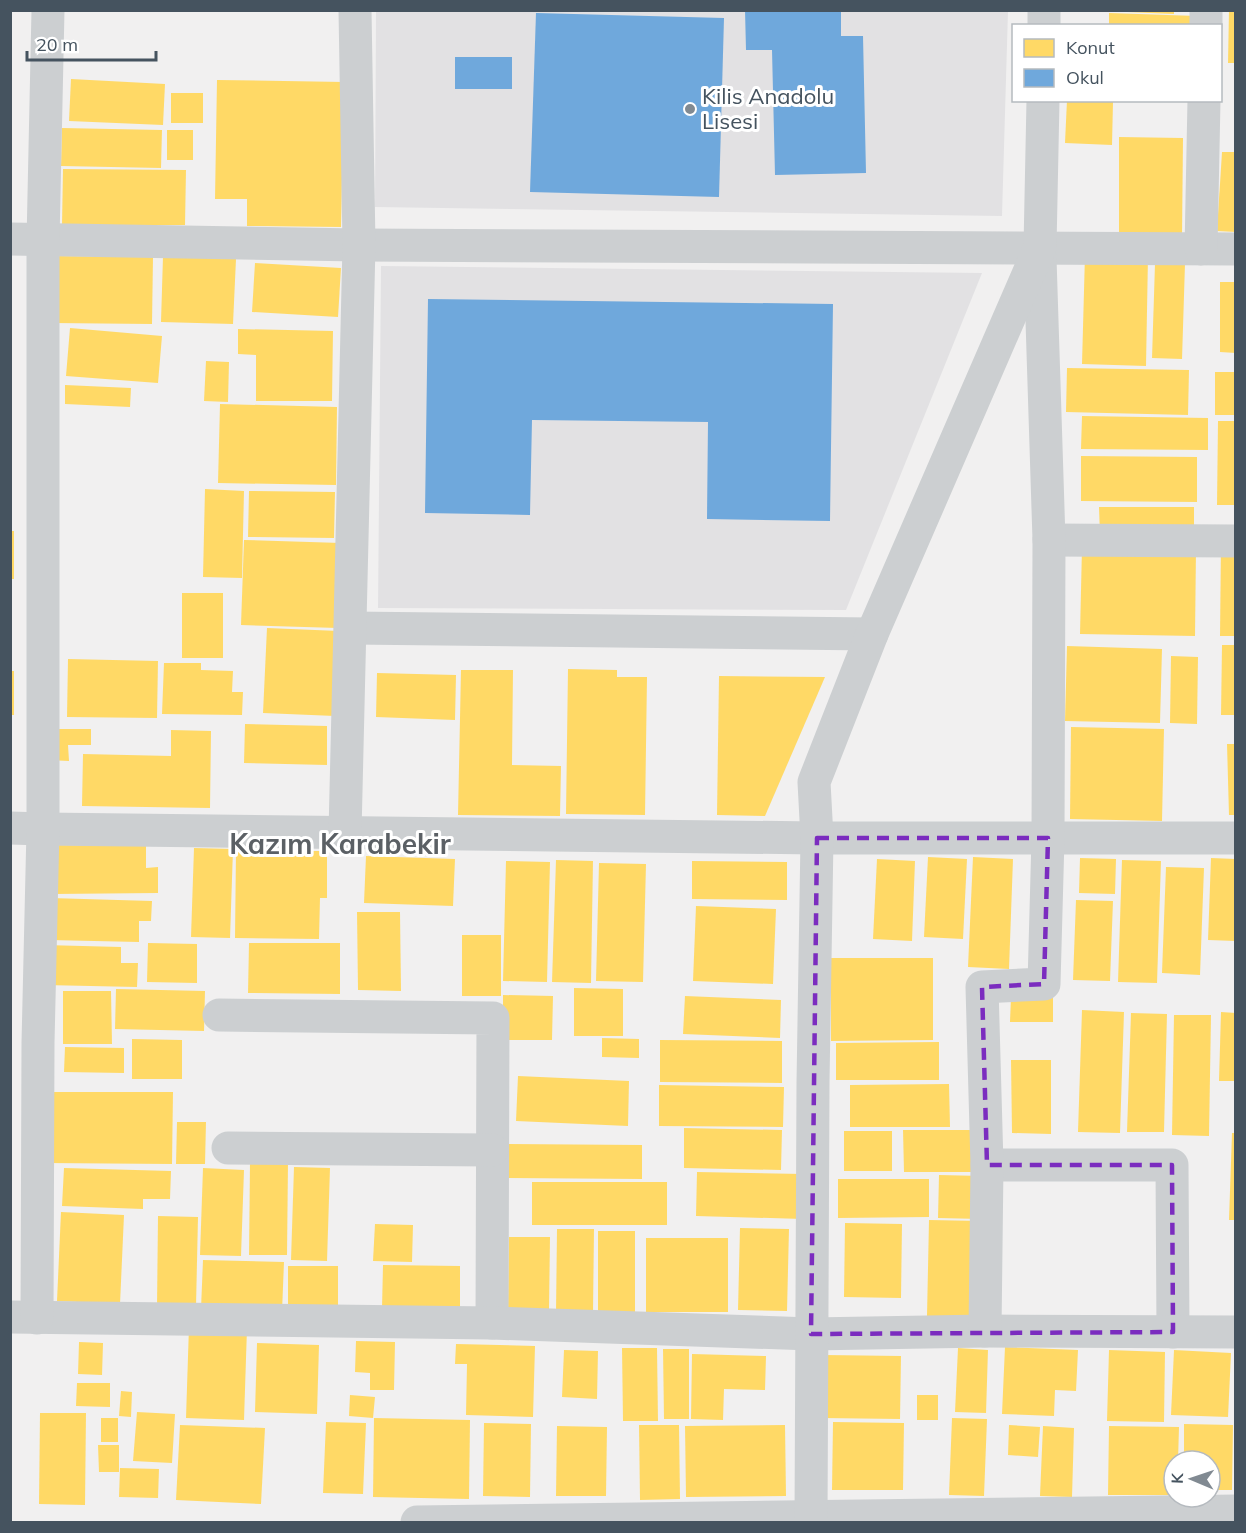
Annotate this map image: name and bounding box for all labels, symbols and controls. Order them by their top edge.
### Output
scale bar [27,24,156,62]
legend [1012,24,1222,102]
text: 20 m [36,33,78,56]
text: Konut [1066,36,1115,59]
text: Okul [1066,66,1104,89]
place label: Kilis Anadolu Lisesi [702,82,834,135]
marker: Kilis Anadolu Lisesi [683,102,697,116]
district label: Kazım Karabekir [229,826,451,861]
north arrow [1162,1449,1222,1509]
text: K [1167,1471,1187,1484]

